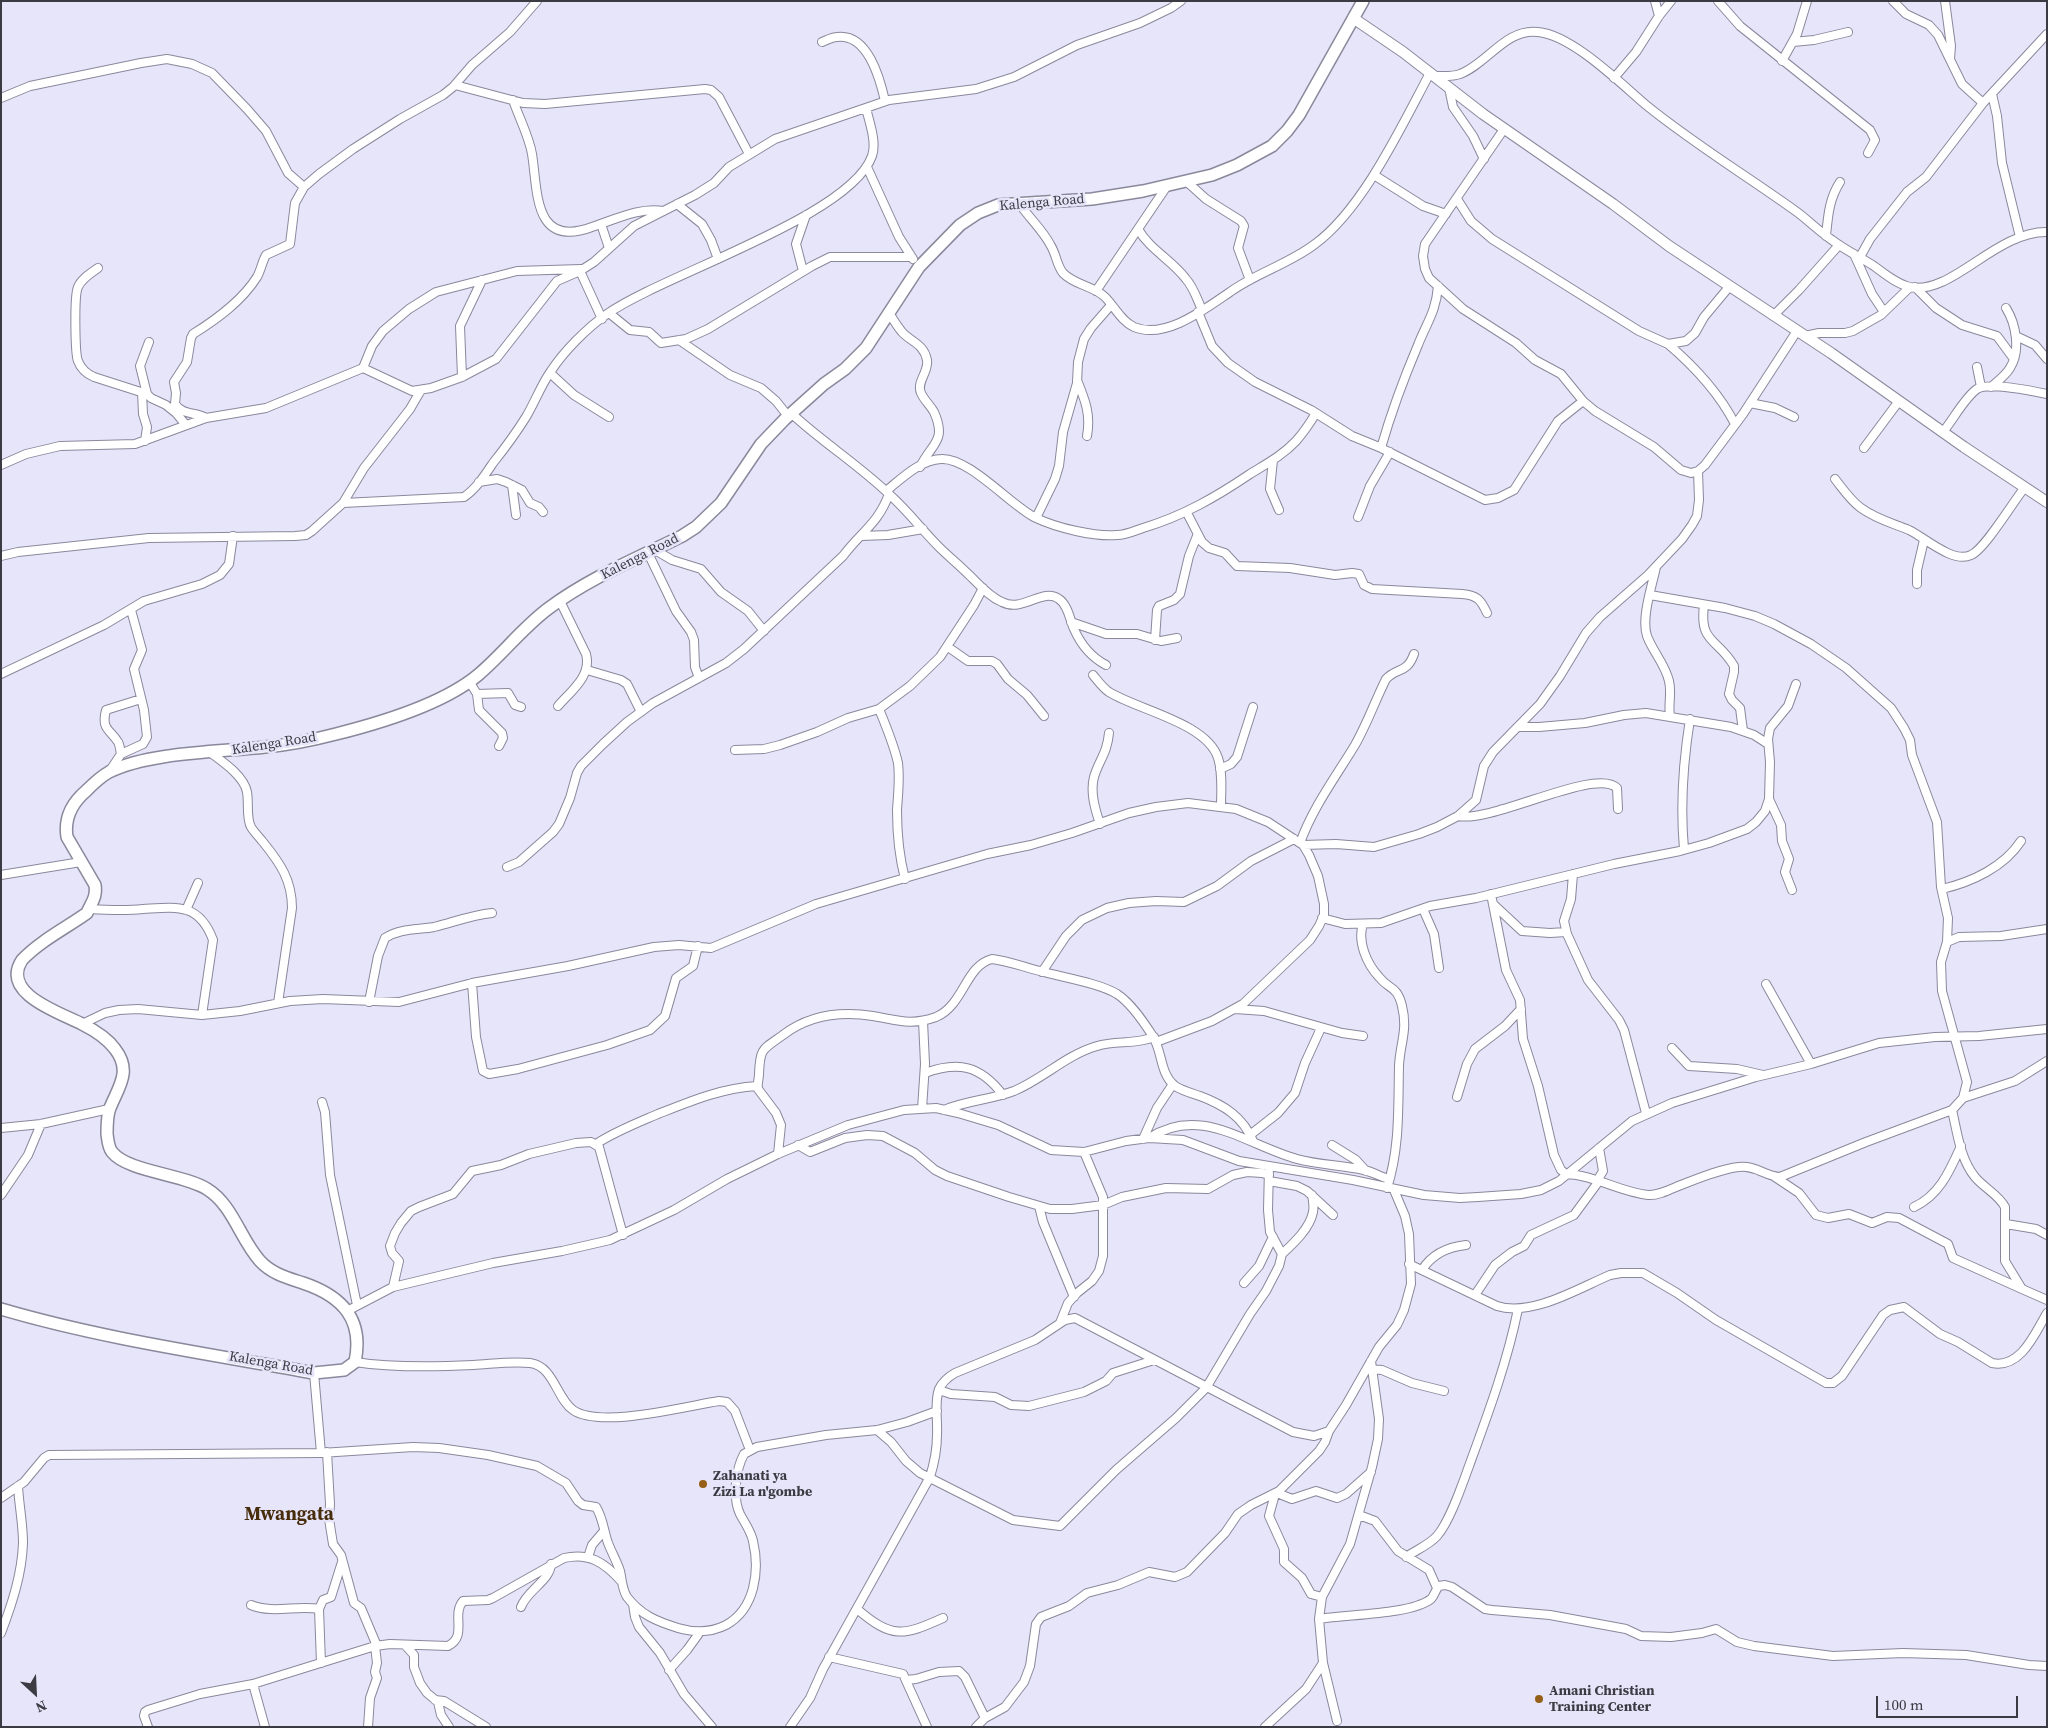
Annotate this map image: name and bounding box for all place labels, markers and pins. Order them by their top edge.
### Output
place label: Zahanati ya Zizi La n'gombe [713,1468,812,1500]
marker: Zahanati ya Zizi La n'gombe [697,1478,709,1490]
place label: Amani Christian Training Center [1549,1683,1655,1715]
marker: Amani Christian Training Center [1533,1693,1545,1705]

